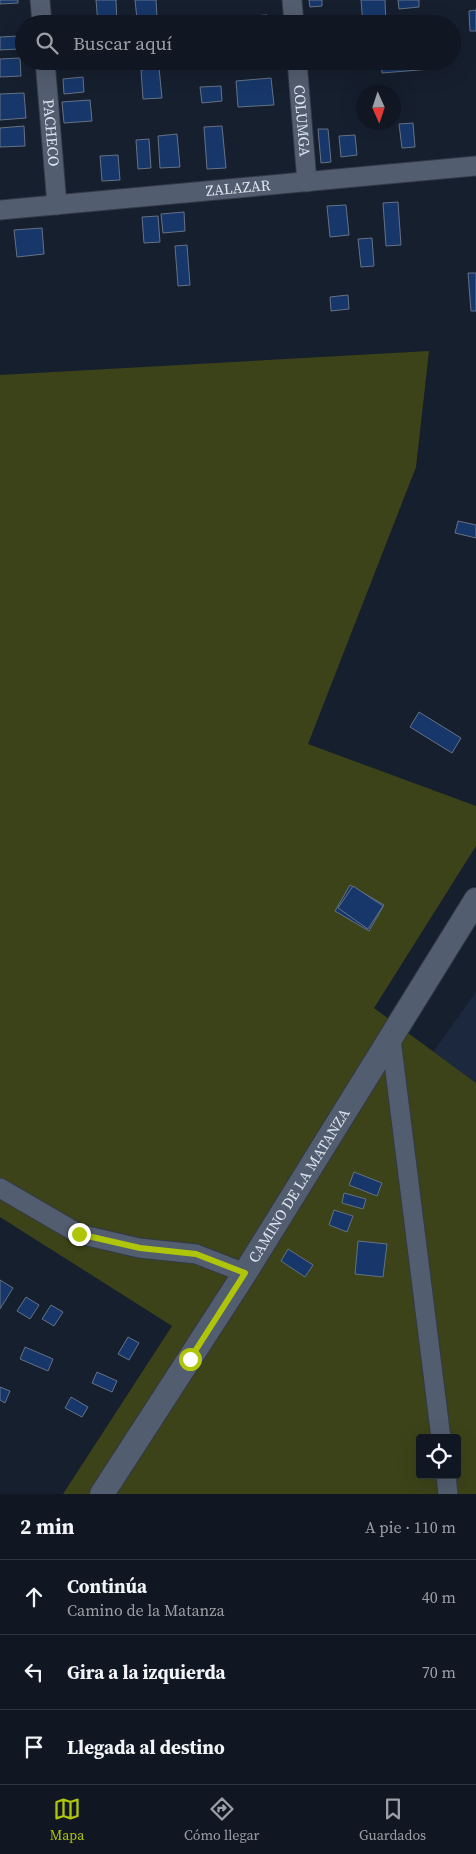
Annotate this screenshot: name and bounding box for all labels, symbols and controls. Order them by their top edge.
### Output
search box [15,15,461,70]
icon: search [33,29,61,57]
text: Buscar aquí [73,30,172,56]
street label: COLUMGA [289,84,316,157]
north arrow [356,85,401,130]
street label: PACHECO [38,98,65,167]
street label: ZALAZAR [205,174,271,201]
street label: CAMINO DE LA MATANZA [243,1104,355,1267]
route end [68,1223,91,1246]
route start [179,1348,202,1371]
map controls [416,1434,461,1479]
button: locate [416,1434,461,1479]
text: 2 min [20,1512,75,1541]
text: A pie · 110 m [365,1516,456,1538]
text: Continúa [67,1573,147,1599]
icon: ahead [20,1583,48,1611]
text: 40 m [422,1586,456,1608]
text: Camino de la Matanza [67,1599,225,1621]
icon: left [20,1658,48,1686]
text: Gira a la izquierda [67,1659,226,1685]
text: 70 m [422,1661,456,1683]
icon: arrive [20,1733,48,1761]
text: Llegada al destino [67,1734,225,1760]
tab: Mapa [50,1795,84,1845]
tab: Cómo llegar [184,1795,259,1845]
tab: Guardados [359,1795,426,1845]

